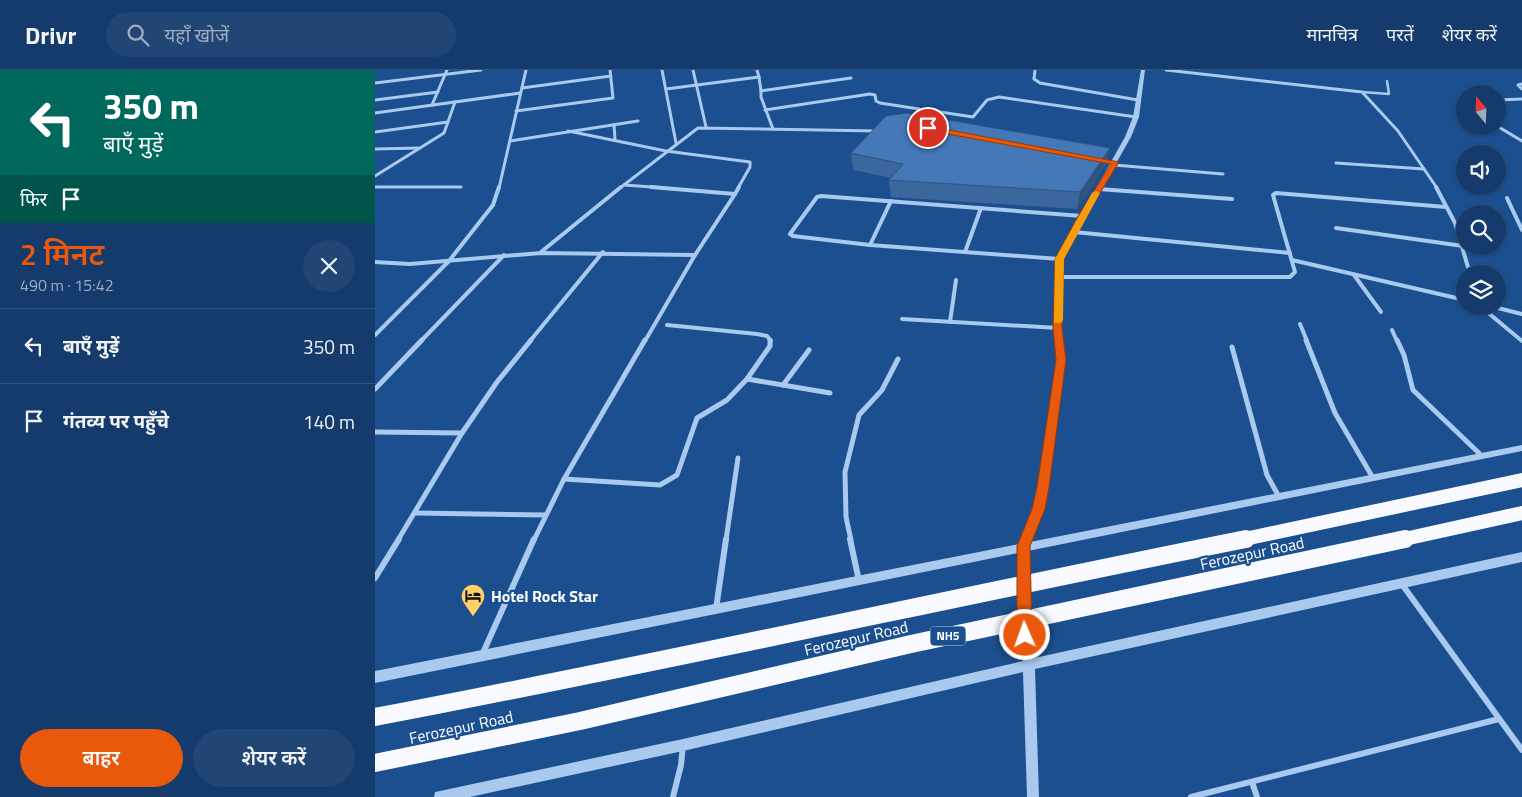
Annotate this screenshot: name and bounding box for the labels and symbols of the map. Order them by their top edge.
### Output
north arrow [1456,85,1506,135]
pin [907,107,949,149]
street label: Ferozepur Road [1198,530,1306,576]
hotel icon: Hotel Rock Star [460,583,486,617]
place label: Hotel Rock Star [491,584,598,608]
position arrow [998,608,1050,660]
street label: Ferozepur Road [802,614,910,662]
road number: NH5 [931,626,965,646]
street label: Ferozepur Road [407,704,515,750]

